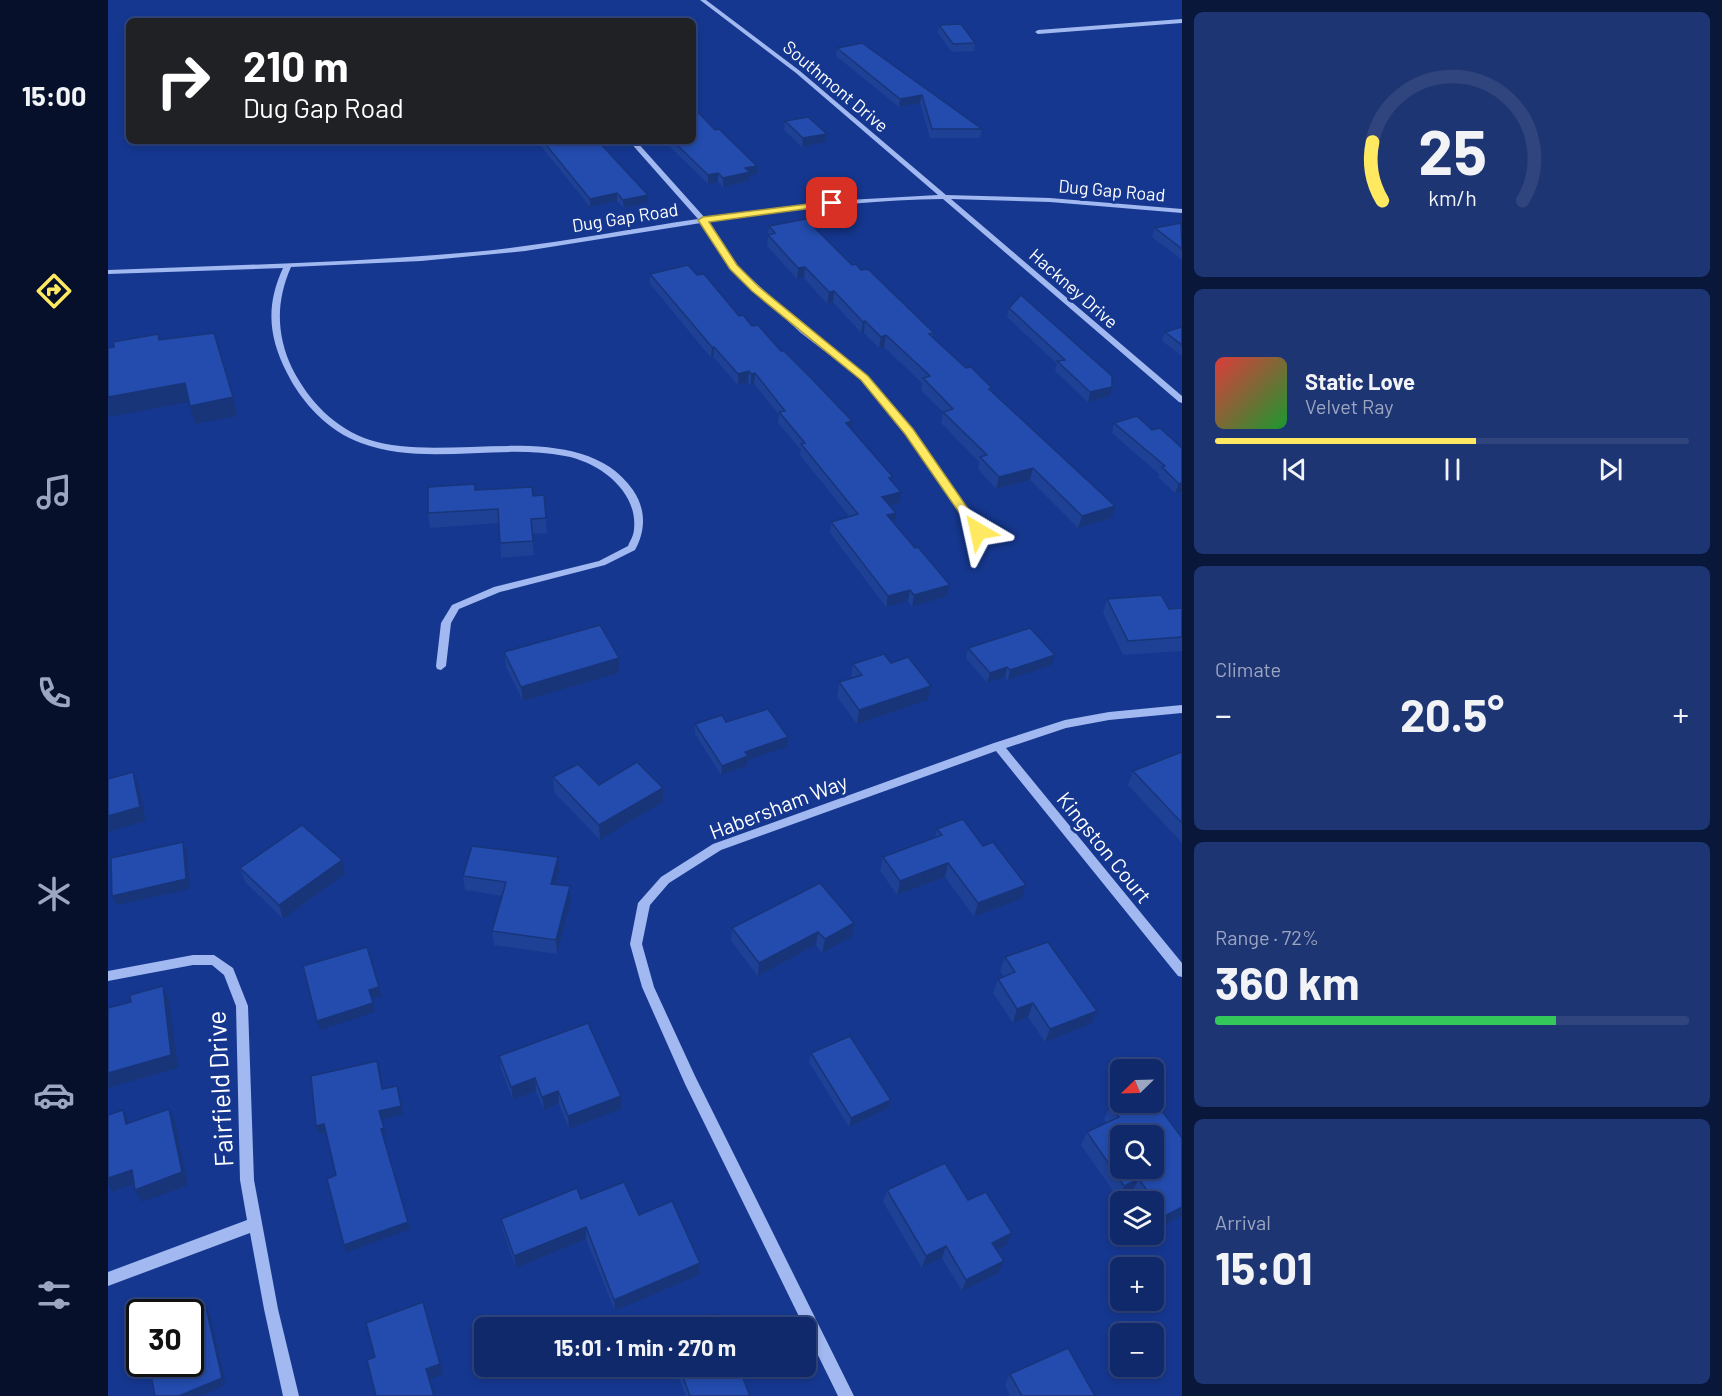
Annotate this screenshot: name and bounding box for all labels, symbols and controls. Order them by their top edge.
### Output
street label: Southmont Drive [779,36,893,136]
text: 210 m [243,40,349,90]
icon: right [144,42,222,120]
text: 15:00 [22,79,86,111]
text: Dug Gap Road [243,91,404,123]
text: 25 [1418,114,1486,188]
street label: Dug Gap Road [1058,174,1166,206]
pin [806,177,857,228]
icon: arrive [815,186,848,219]
text: km/h [1428,186,1476,211]
street label: Dug Gap Road [570,198,680,236]
street label: Hackney Drive [1025,244,1123,332]
icon: directions [33,270,75,312]
text: Static Love [1305,368,1415,394]
text: Velvet Ray [1305,394,1394,418]
icon: previous [1278,453,1311,486]
icon: pause [1436,453,1469,486]
icon: next [1594,453,1627,486]
icon: music [33,471,75,513]
position arrow [946,499,1010,563]
text: Climate [1215,657,1281,681]
icon: phone [33,672,75,714]
text: 20.5° [1400,687,1504,741]
text: − [1215,694,1232,734]
text: + [1673,694,1689,734]
street label: Habersham Way [705,768,851,844]
street label: Kingston Court [1052,786,1158,908]
icon: climate [33,873,75,915]
text: Range · 72% [1215,925,1319,949]
text: 360 km [1215,955,1360,1009]
street label: Fairfield Drive [199,1010,239,1168]
north arrow [1110,1059,1164,1113]
map controls [1110,1059,1164,1377]
icon: car [33,1074,75,1116]
button: search [1110,1125,1164,1179]
button: layers [1110,1191,1164,1245]
text: Arrival [1215,1210,1271,1234]
text: 15:01 [1215,1240,1313,1294]
button: + [1110,1257,1164,1311]
icon: filters [33,1274,75,1316]
speed limit sign: 30 [126,1299,204,1377]
button: − [1110,1323,1164,1377]
text: 15:01 · 1 min · 270 m [554,1334,736,1360]

